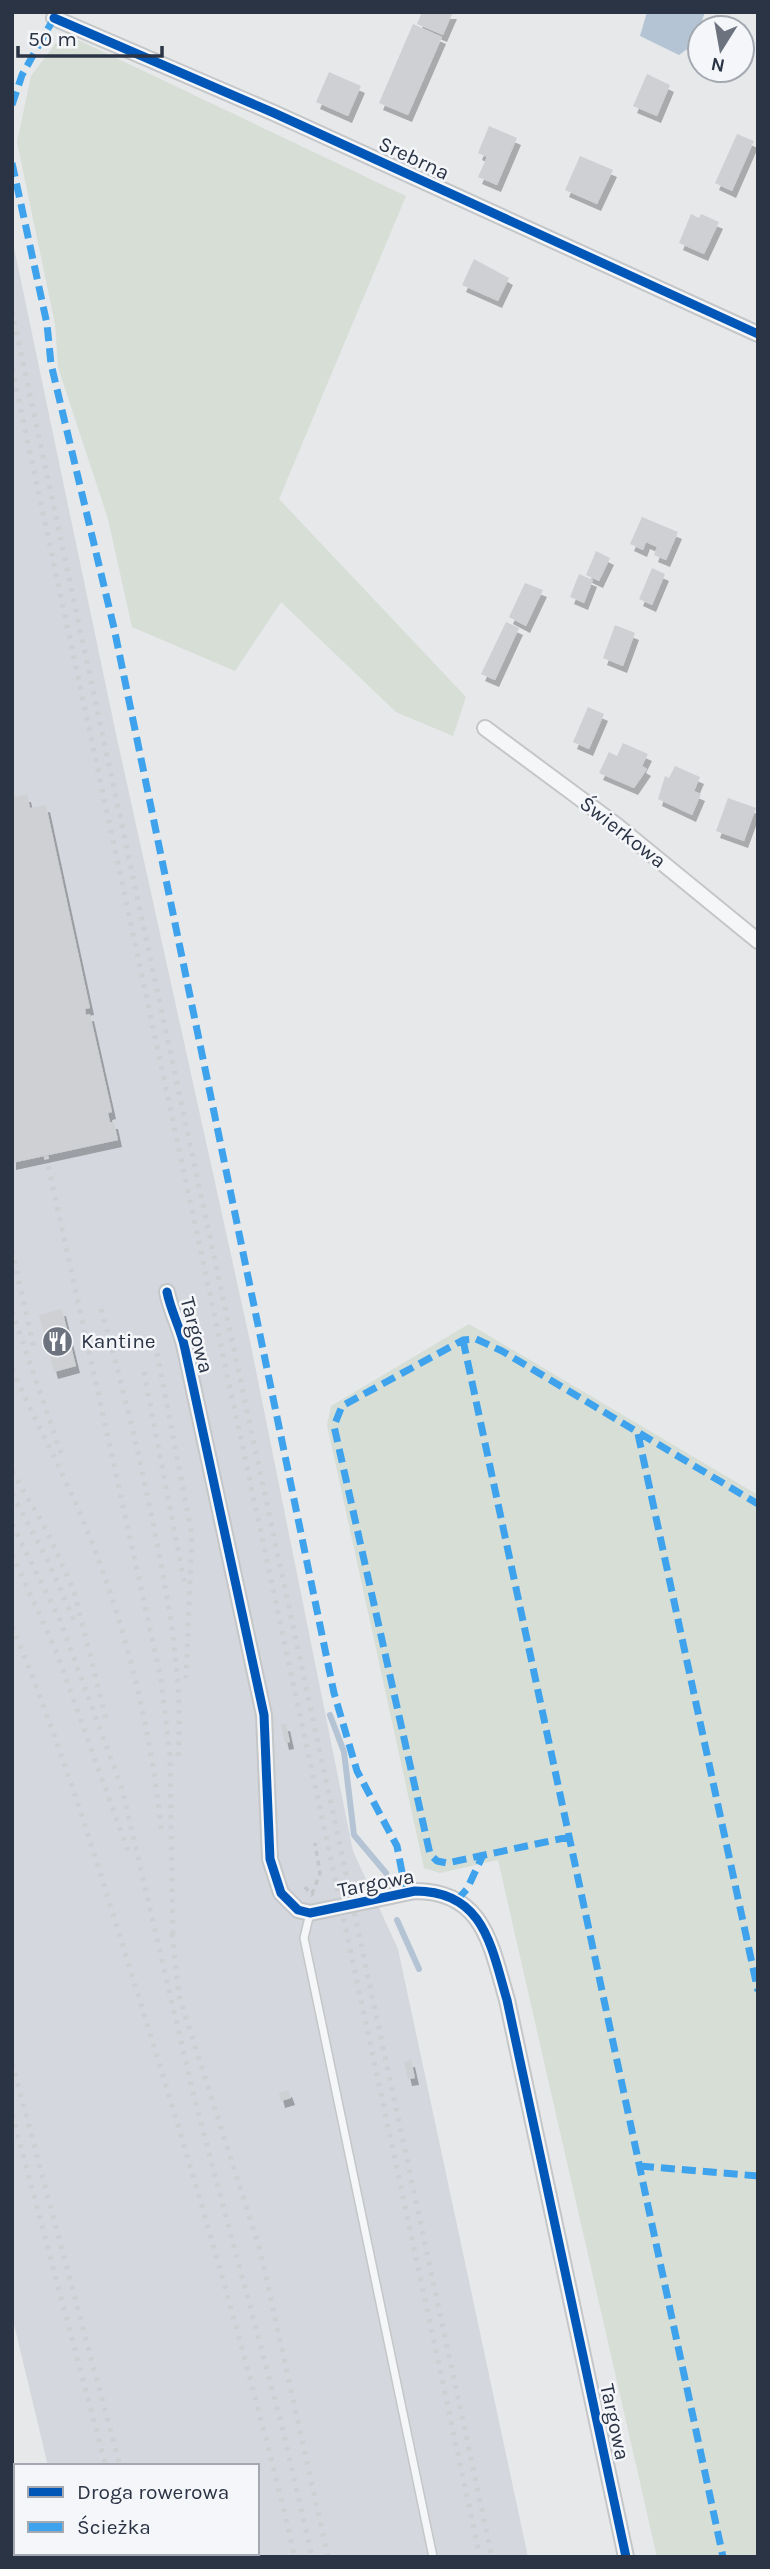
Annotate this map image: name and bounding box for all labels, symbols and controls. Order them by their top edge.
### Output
scale bar [18,14,161,58]
north arrow [686,14,756,84]
text: 50 m [28,27,77,51]
text: N [709,53,727,77]
street label: Srebrna [375,131,453,185]
street label: Świerkowa [575,791,671,873]
street label: Targowa [175,1294,219,1376]
restaurant icon: Kantine [41,1324,75,1358]
place label: Kantine [81,1329,156,1353]
street label: Targowa [336,1864,416,1902]
street label: Targowa [595,2382,635,2462]
legend [14,2464,259,2555]
text: Droga rowerowa [77,2480,229,2504]
text: Ścieżka [77,2515,151,2539]

